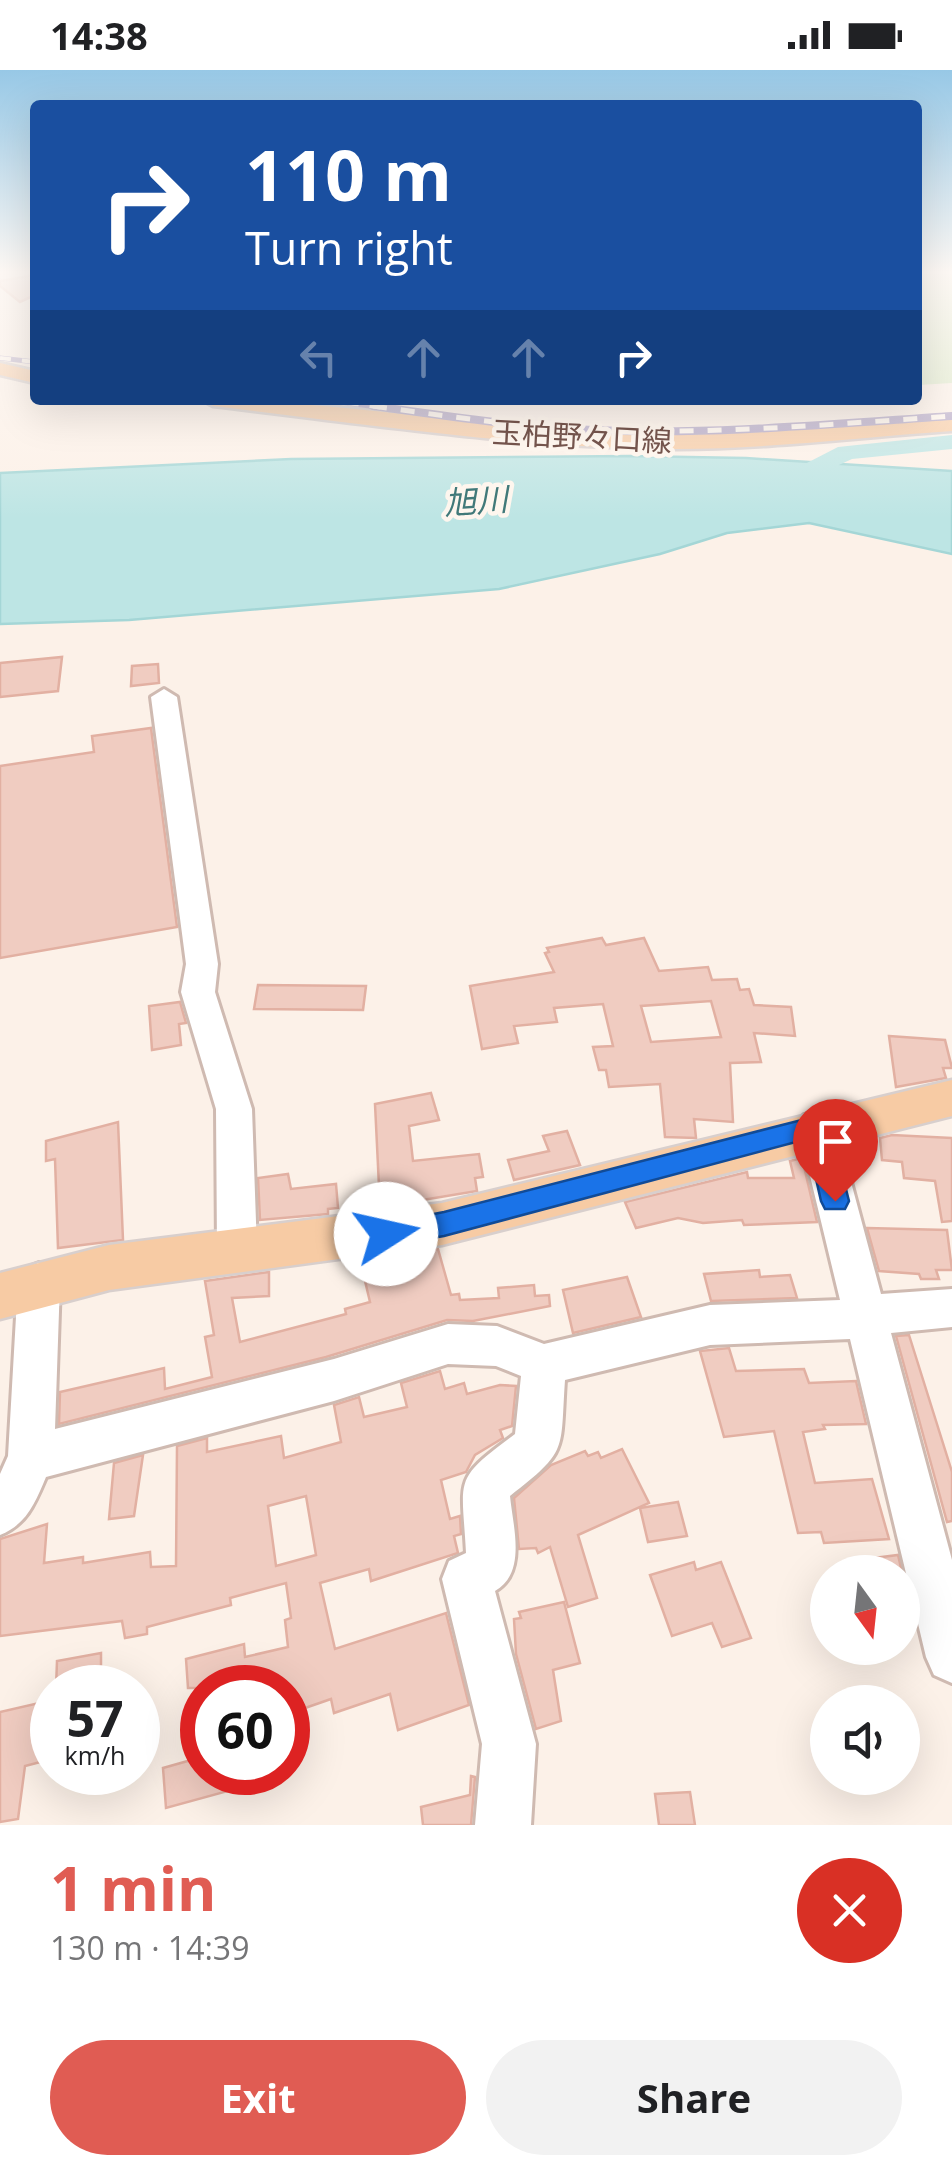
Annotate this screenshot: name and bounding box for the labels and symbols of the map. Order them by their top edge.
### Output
street label: 玉柏野々口線 [491,411,673,461]
water label: 旭川 [443,476,512,524]
pin [793,1099,878,1202]
position arrow [334,1182,438,1286]
north arrow [810,1555,920,1665]
speed limit sign: 60 [180,1665,310,1795]

